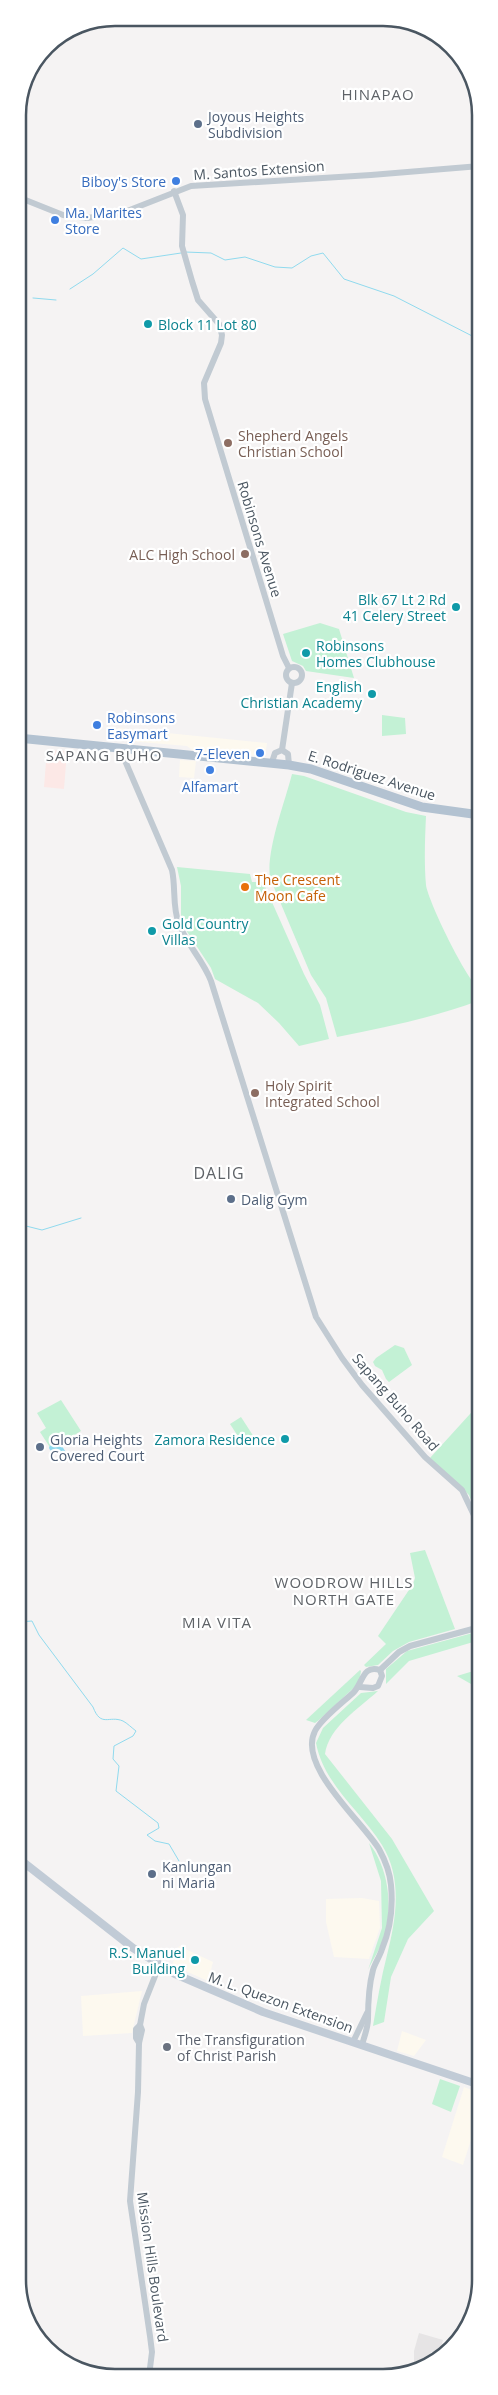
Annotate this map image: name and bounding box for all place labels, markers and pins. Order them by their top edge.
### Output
place label: Joyous Heights Subdivision [206,107,304,142]
marker: Joyous Heights Subdivision [192,118,204,130]
place label: Biboy's Store [81,172,166,191]
marker: Biboy's Store [170,175,182,187]
place label: Ma. Marites Store [65,203,142,238]
marker: Ma. Marites Store [49,214,61,226]
place label: Block 11 Lot 80 [158,315,257,334]
marker: Block 11 Lot 80 [142,318,154,330]
place label: Shepherd Angels Christian School [238,426,348,461]
marker: Shepherd Angels Christian School [222,437,234,449]
place label: ALC High School [129,545,235,564]
marker: ALC High School [239,548,251,560]
place label: Blk 67 Lt 2 Rd 41 Celery Street [343,590,446,625]
marker: Blk 67 Lt 2 Rd 41 Celery Street [450,601,462,613]
place label: Robinsons Homes Clubhouse [316,636,436,671]
marker: Robinsons Homes Clubhouse [300,647,312,659]
place label: English Christian Academy [240,677,363,712]
marker: English Christian Academy [366,688,378,700]
place label: Robinsons Easymart [107,708,175,743]
marker: Robinsons Easymart [91,719,103,731]
place label: 7-Eleven [195,744,250,763]
marker: 7-Eleven [254,747,266,759]
marker: Alfamart [204,764,216,776]
place label: Alfamart [182,777,238,796]
place label: The Crescent Moon Cafe [255,870,340,905]
marker: The Crescent Moon Cafe [239,881,251,893]
place label: Gold Country Villas [162,914,249,949]
marker: Gold Country Villas [146,925,158,937]
place label: Holy Spirit Integrated School [265,1076,380,1111]
marker: Holy Spirit Integrated School [249,1087,261,1099]
place label: Dalig Gym [241,1190,307,1209]
marker: Dalig Gym [225,1193,237,1205]
place label: Gloria Heights Covered Court [50,1430,144,1465]
place label: Zamora Residence [154,1430,275,1449]
marker: Zamora Residence [279,1433,291,1445]
marker: Gloria Heights Covered Court [34,1441,46,1453]
place label: Kanlungan ni Maria [162,1857,232,1892]
marker: Kanlungan ni Maria [146,1868,158,1880]
place label: R.S. Manuel Building [109,1943,185,1978]
marker: R.S. Manuel Building [189,1954,201,1966]
place label: The Transfiguration of Christ Parish [177,2030,305,2065]
marker: The Transfiguration of Christ Parish [161,2041,173,2053]

